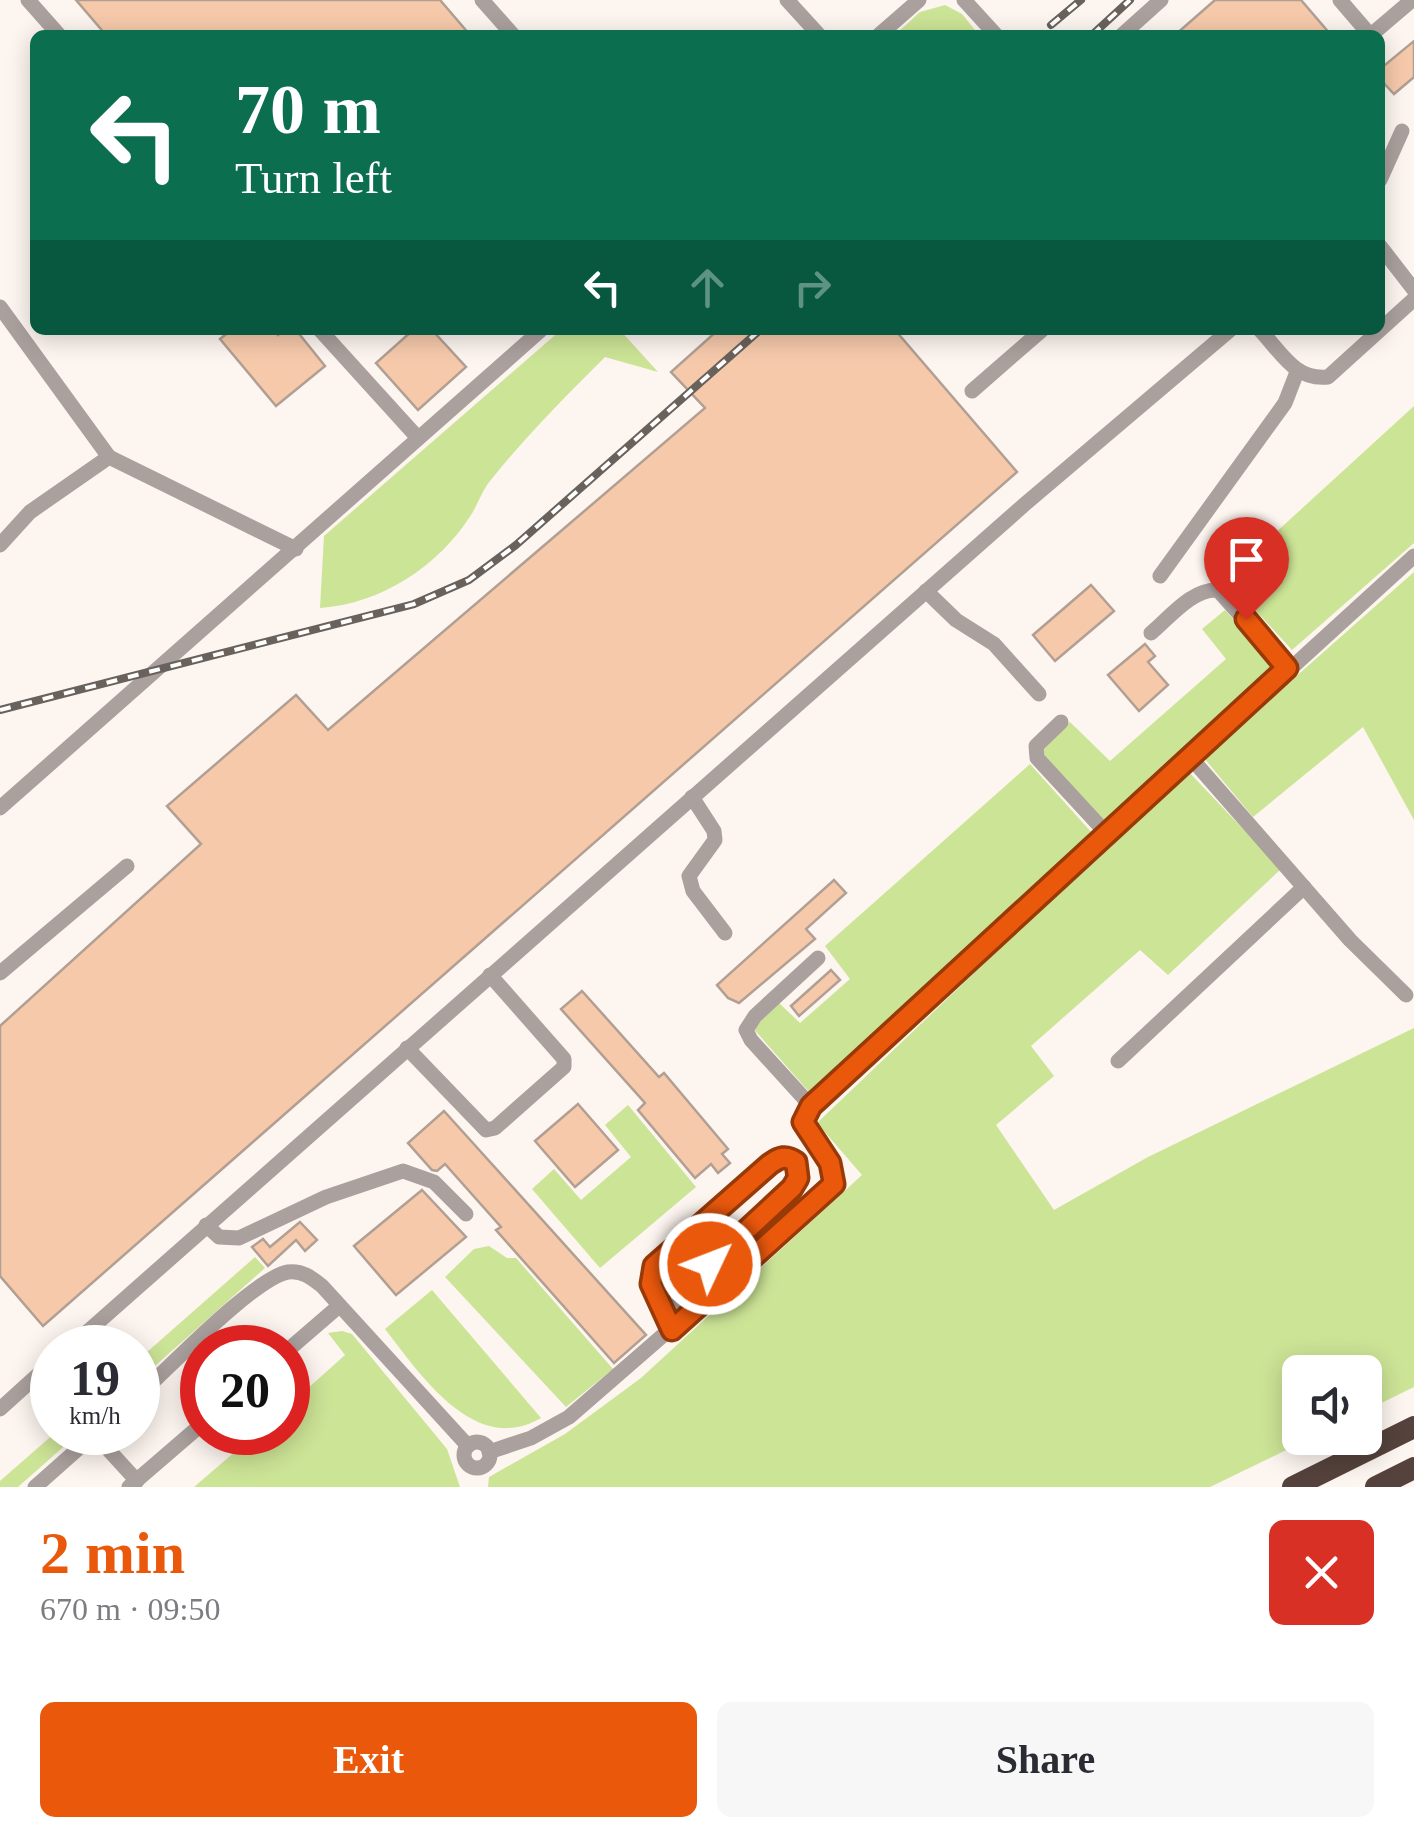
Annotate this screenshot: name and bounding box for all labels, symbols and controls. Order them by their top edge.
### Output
icon: left [70,70,200,200]
text: 70 m [235,71,381,148]
text: Turn left [235,153,392,203]
icon: left [575,260,630,315]
icon: ahead [680,260,735,315]
icon: right [785,260,840,315]
pin [1204,517,1289,620]
icon: arrive [1219,532,1274,587]
position arrow [658,1212,762,1316]
speed limit sign: 20 [180,1325,310,1455]
text: 19 [70,1350,120,1406]
map controls [1282,1355,1382,1455]
button: sound [1282,1355,1382,1455]
text: km/h [69,1402,121,1429]
text: 2 min [40,1520,185,1586]
button: close [1269,1520,1374,1625]
text: 670 m · 09:50 [40,1591,220,1627]
button: Exit [40,1702,697,1817]
button: Share [717,1702,1374,1817]

